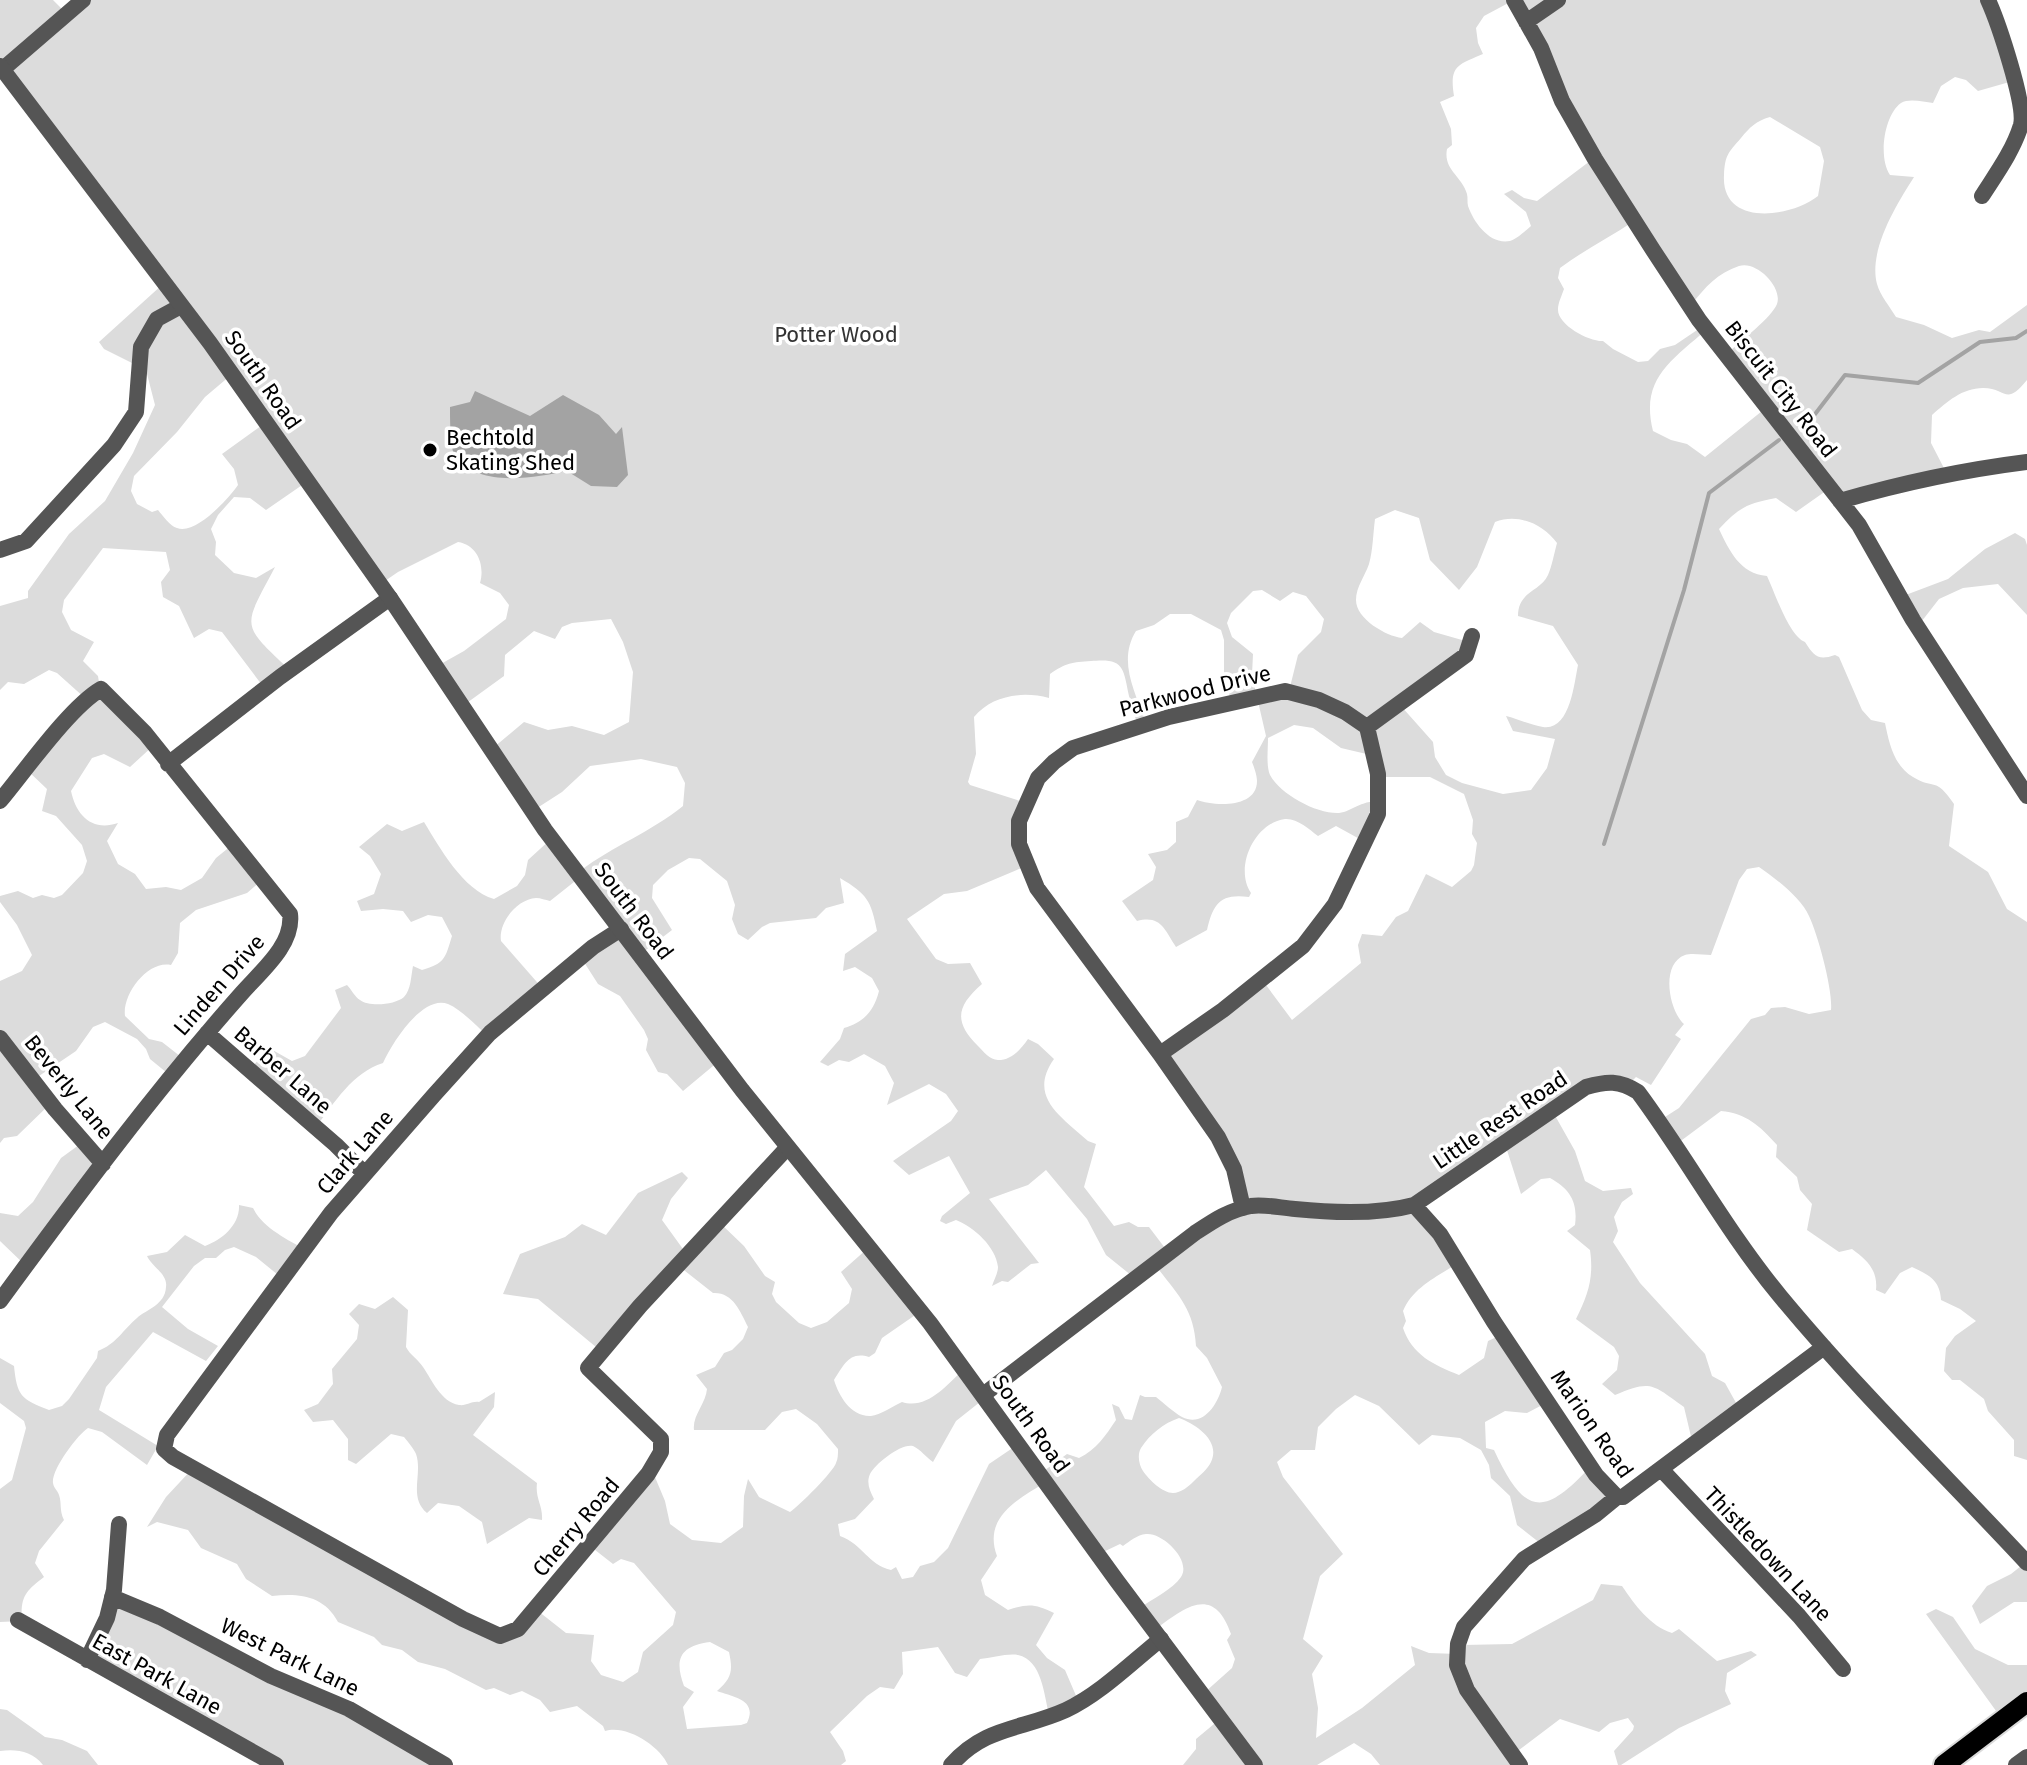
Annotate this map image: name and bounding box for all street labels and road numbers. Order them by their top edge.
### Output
street label: Biscuit City Road [1719,315,1843,463]
street label: South Road [219,325,307,435]
street label: Parkwood Drive [1116,659,1274,723]
street label: South Road [589,857,679,965]
street label: Linden Drive [168,929,270,1041]
street label: Barber Lane [229,1020,337,1120]
street label: Beverly Lane [19,1029,119,1145]
street label: Little Rest Road [1427,1065,1573,1175]
street label: Clark Lane [311,1104,399,1200]
street label: Marion Road [1545,1365,1639,1483]
street label: South Road [986,1370,1076,1478]
street label: Cherry Road [527,1472,625,1582]
street label: Thistledown Lane [1698,1481,1838,1627]
street label: West Park Lane [216,1612,364,1702]
street label: East Park Lane [87,1627,227,1721]

